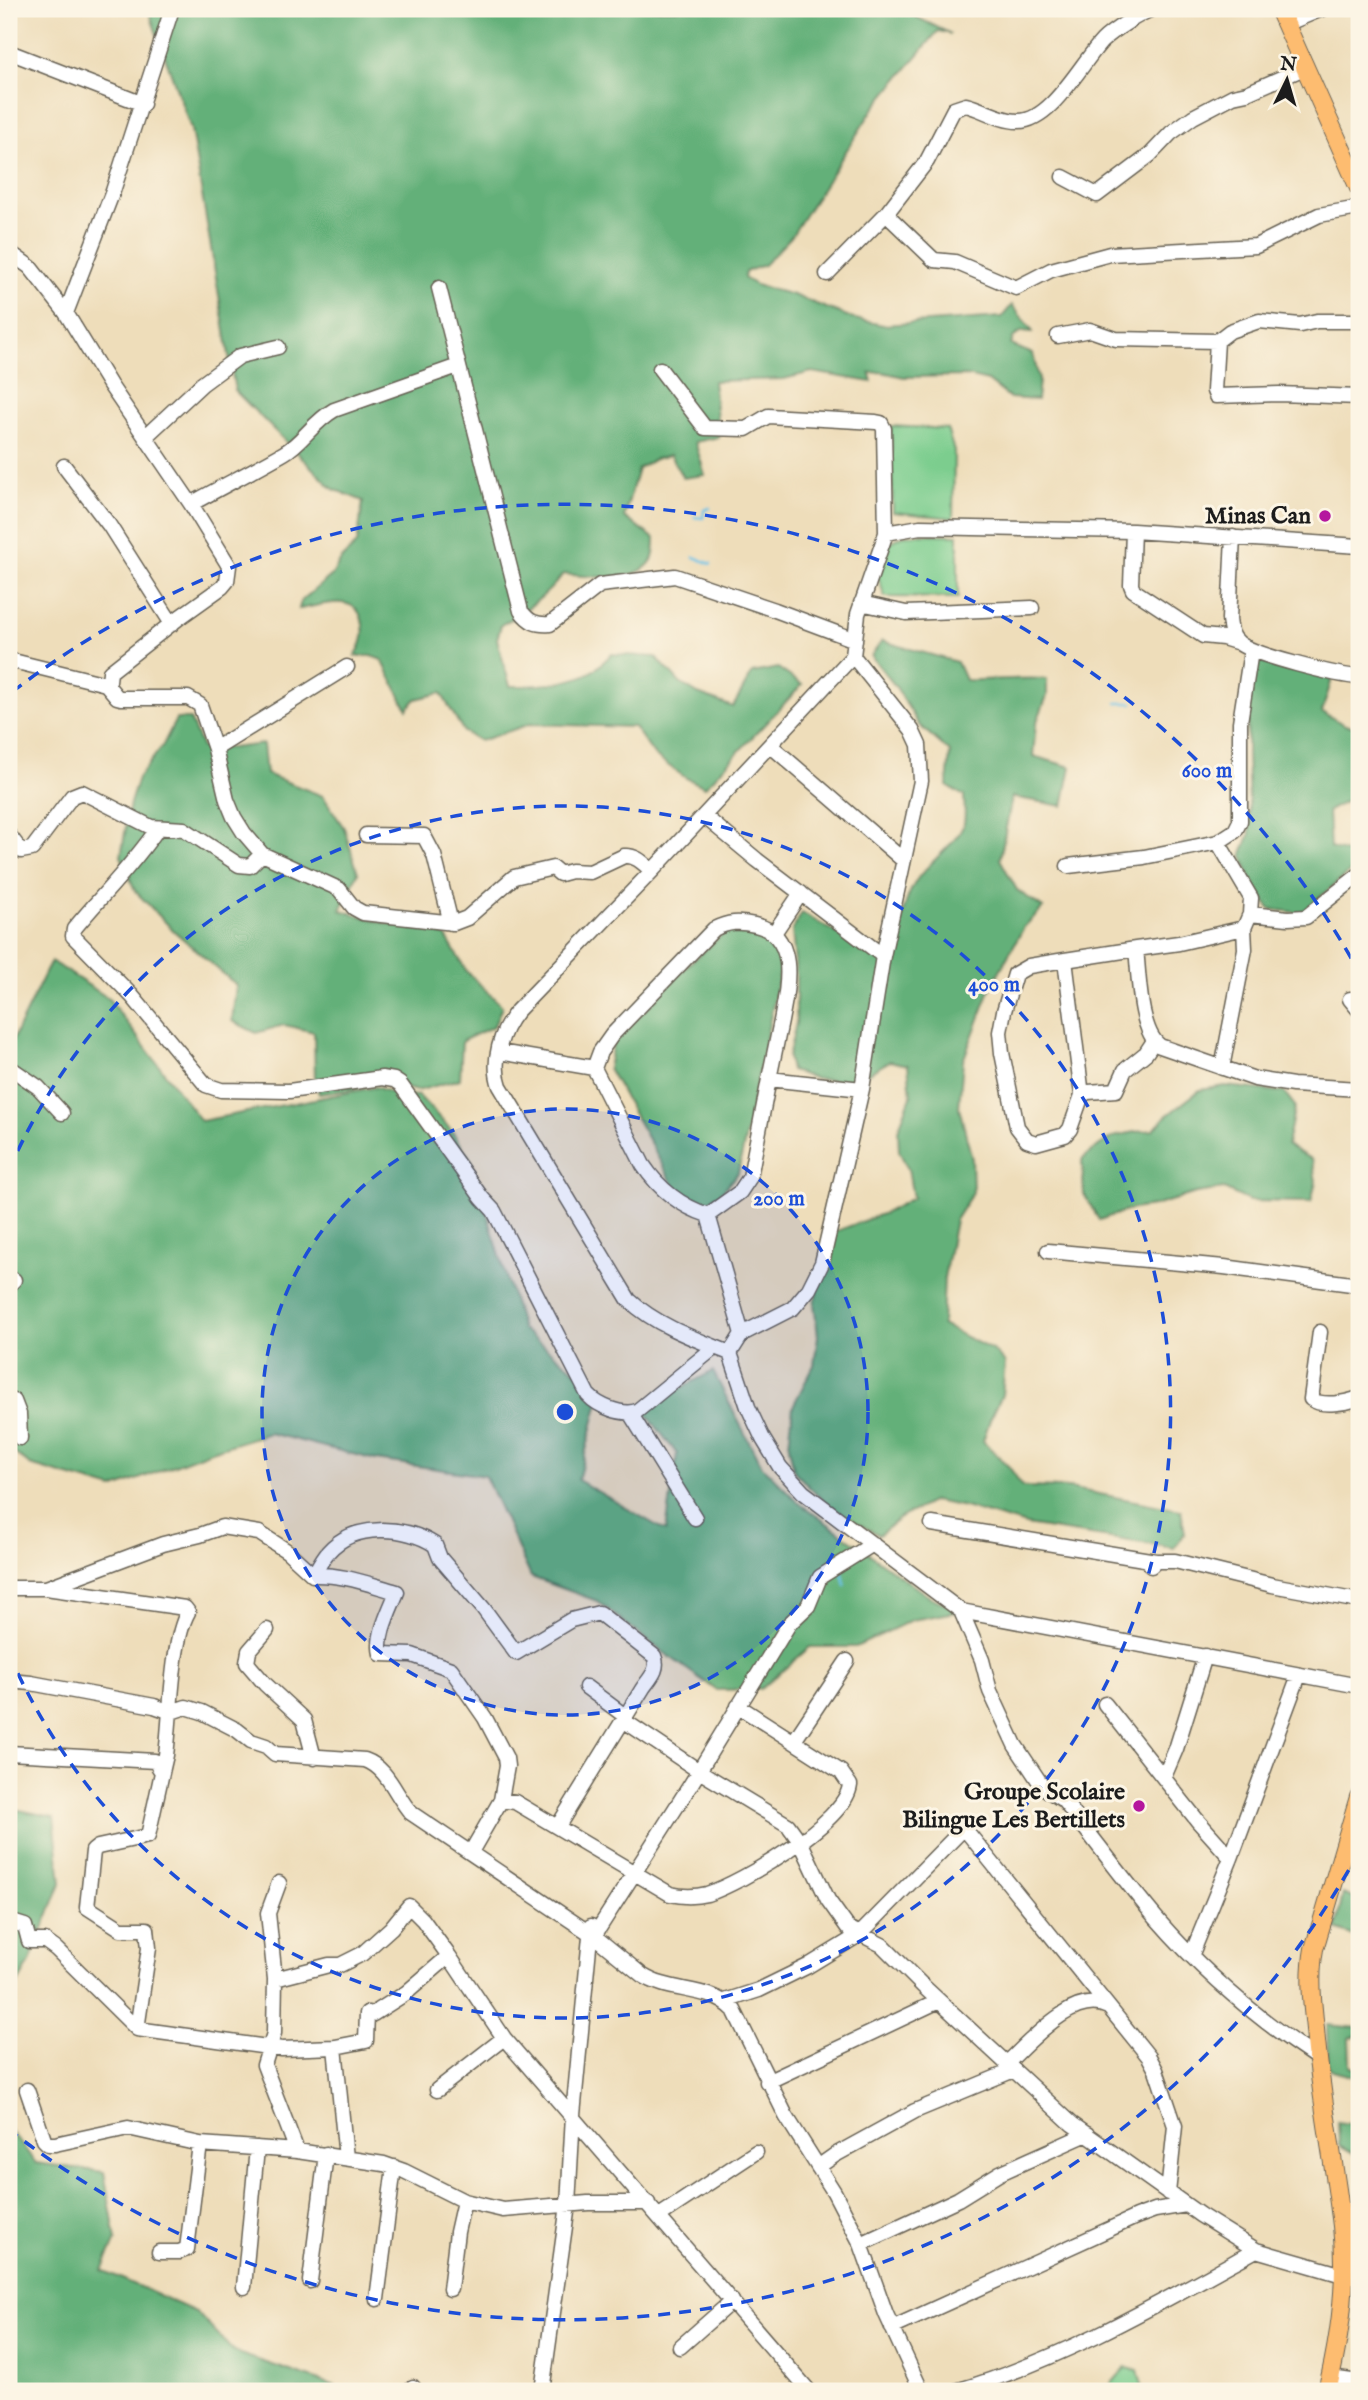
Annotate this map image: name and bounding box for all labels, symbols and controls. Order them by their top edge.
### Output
north arrow [1252,46,1322,116]
text: N [1278,52,1298,78]
place label: Minas Can [1205,501,1311,532]
marker: Minas Can [1317,508,1333,524]
text: 600 m [1182,758,1233,785]
text: 400 m [968,972,1021,999]
text: 200 m [753,1186,805,1213]
centre of rings [553,1400,577,1424]
place label: Groupe Scolaire Bilingue Les Bertillets [902,1777,1126,1836]
marker: Groupe Scolaire Bilingue Les Bertillets [1131,1798,1147,1814]

